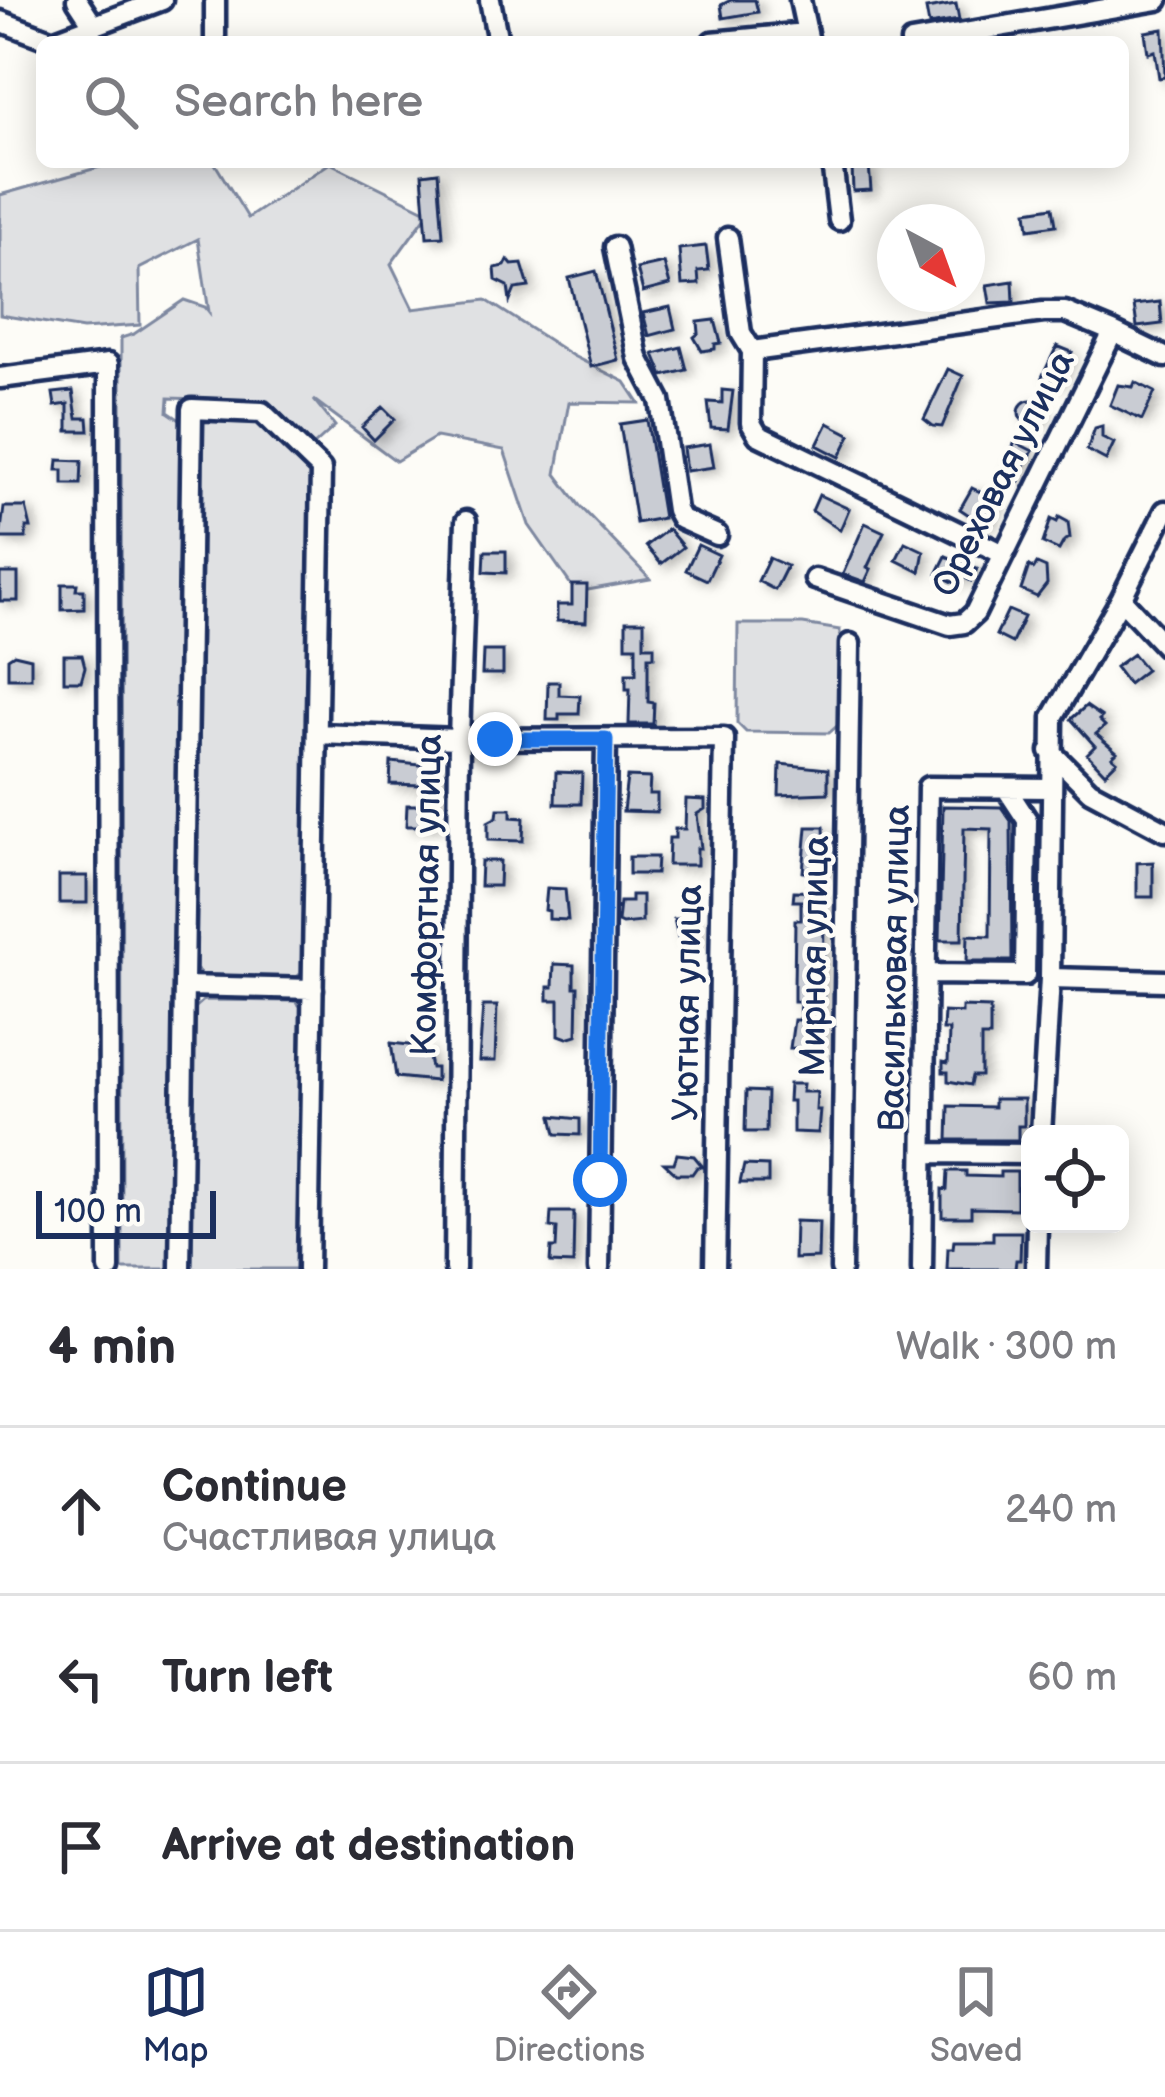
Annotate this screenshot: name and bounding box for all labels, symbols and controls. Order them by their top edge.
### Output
search box [36,36,1129,168]
icon: search [78,69,144,135]
text: Search here [174,75,423,130]
north arrow [877,204,985,312]
street label: Ореховая улица [924,344,1085,604]
route end [468,712,522,766]
street label: Комфортная улица [403,734,452,1056]
street label: Васильковая улица [871,804,920,1132]
street label: Мирная улица [792,835,839,1077]
street label: Уютная улица [665,884,712,1122]
map controls [1021,1125,1129,1233]
button: locate [1021,1125,1129,1233]
route start [573,1153,627,1207]
scale bar [36,1185,216,1238]
text: 100 m [54,1192,142,1232]
text: 4 min [48,1317,176,1378]
text: Walk · 300 m [896,1324,1117,1371]
text: Continue [162,1460,347,1515]
icon: ahead [48,1478,114,1544]
text: 240 m [1005,1487,1117,1534]
text: Счастливая улица [162,1515,496,1562]
icon: left [48,1646,114,1712]
text: Turn left [162,1651,333,1706]
text: 60 m [1027,1655,1117,1702]
icon: arrive [48,1814,114,1880]
text: Arrive at destination [162,1819,575,1874]
tab: Map [142,1959,209,2071]
tab: Directions [493,1959,645,2071]
tab: Saved [930,1959,1023,2071]

